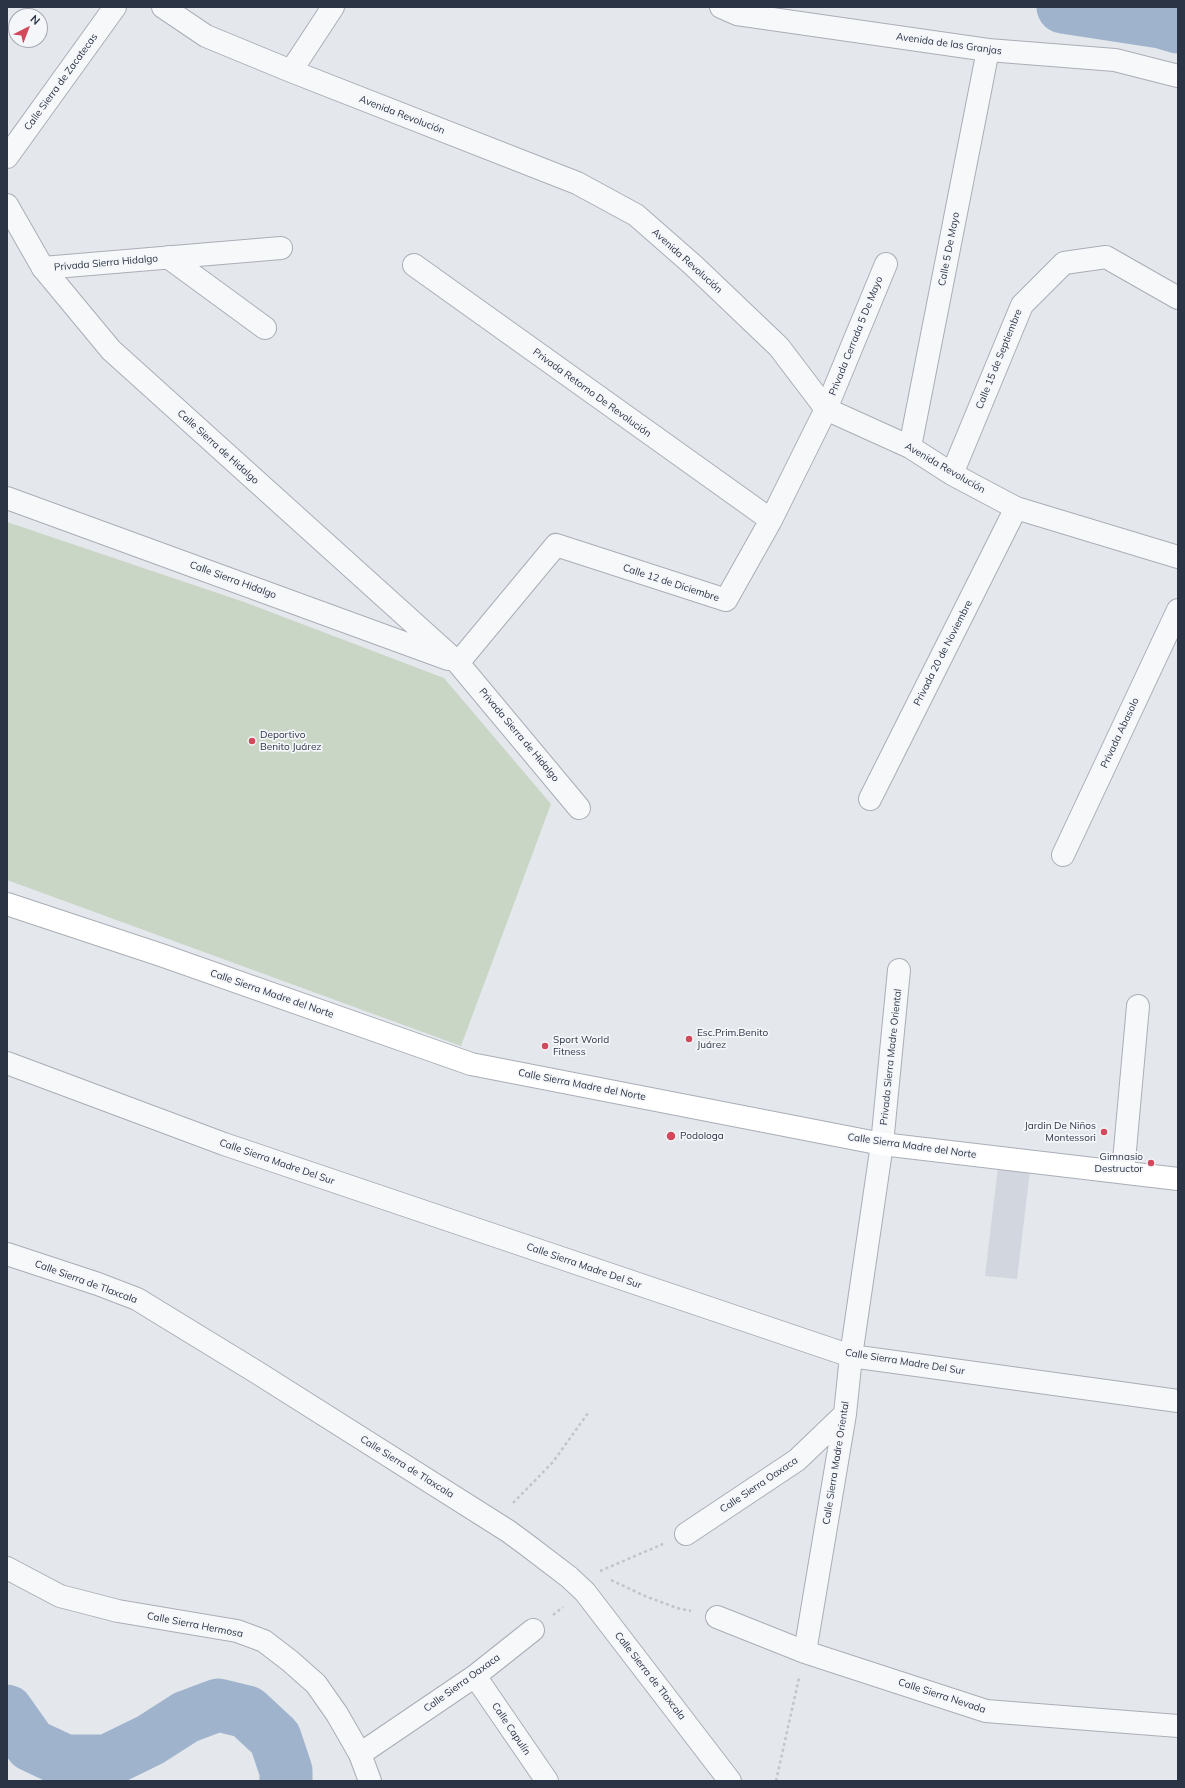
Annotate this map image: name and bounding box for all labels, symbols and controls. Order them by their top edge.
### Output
north arrow [8,8,48,48]
text: N [28,12,43,28]
street label: Calle Sierra de Zacatecas [22,31,100,133]
street label: Avenida de las Granjas [895,31,1003,57]
street label: Avenida Revolución [357,93,447,137]
street label: Calle 5 De Mayo [936,211,962,287]
street label: Avenida Revolución [649,226,725,296]
street label: Privada Sierra Hidalgo [54,252,158,274]
street label: Privada Cerrada 5 De Mayo [827,275,885,397]
street label: Calle 15 de Septiembre [973,307,1025,411]
street label: Privada Retorno De Revolución [531,346,653,440]
street label: Calle Sierra de Hidalgo [175,407,261,487]
street label: Avenida Revolución [903,440,987,496]
street label: Calle Sierra Hidalgo [188,559,278,601]
street label: Calle 12 de Diciembre [621,562,721,604]
street label: Privada 20 de Noviembre [911,598,975,708]
street label: Privada Sierra de Hidalgo [476,686,562,784]
street label: Privada Abasolo [1098,696,1142,770]
place label: Deportivo Benito Juárez [260,729,321,752]
marker: Deportivo Benito Juárez [247,736,257,746]
street label: Calle Sierra Madre del Norte [209,967,335,1021]
street label: Privada Sierra Madre Oriental [878,988,904,1126]
place label: Esc.Prim.Benito Juárez [697,1027,768,1050]
place label: Sport World Fitness [553,1034,609,1058]
marker: Esc.Prim.Benito Juárez [684,1034,694,1044]
marker: Sport World Fitness [540,1041,550,1051]
street label: Calle Sierra Madre del Norte [517,1067,647,1103]
place label: Jardin De Niños Montessori [1024,1120,1096,1144]
marker: Jardin De Niños Montessori [1099,1127,1109,1137]
marker: Podologa [665,1130,677,1142]
place label: Podologa [680,1130,724,1142]
street label: Calle Sierra Madre del Norte [847,1131,977,1161]
street label: Calle Sierra Madre Del Sur [218,1137,336,1187]
place label: Gimnasio Destructor [1095,1151,1143,1174]
marker: Gimnasio Destructor [1146,1158,1156,1168]
street label: Calle Sierra Madre Del Sur [525,1241,643,1291]
street label: Calle Sierra de Tlaxcala [33,1258,139,1306]
street label: Calle Sierra Madre Del Sur [844,1347,966,1377]
street label: Calle Sierra Madre Oriental [820,1401,852,1525]
street label: Calle Sierra de Tlaxcala [358,1433,456,1501]
street label: Calle Sierra Oaxaca [718,1455,800,1515]
street label: Calle Sierra Hermosa [146,1610,244,1640]
street label: Calle Sierra de Tlaxcala [612,1630,688,1722]
street label: Calle Sierra Oaxaca [422,1651,502,1715]
street label: Calle Sierra Nevada [897,1676,987,1716]
street label: Calle Capulín [489,1701,533,1757]

